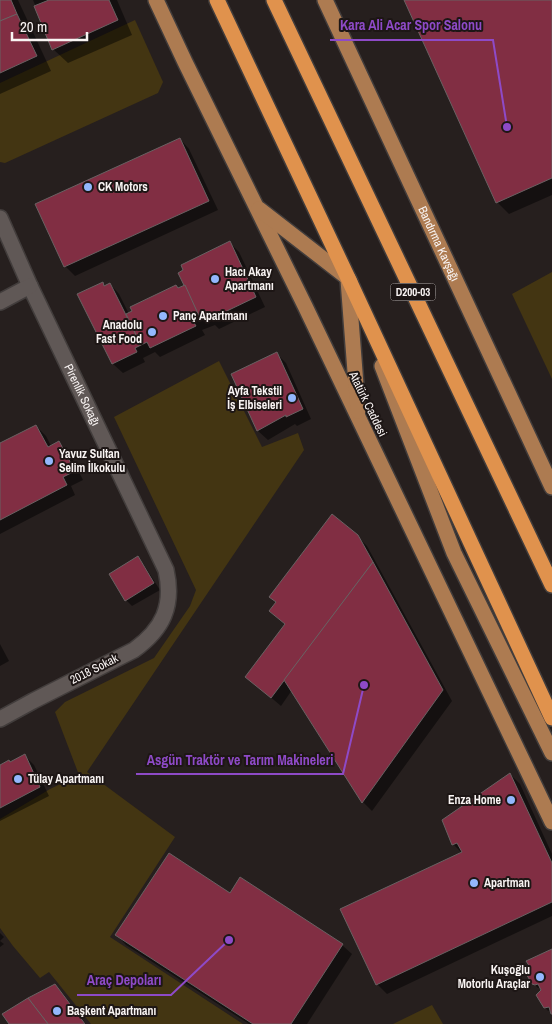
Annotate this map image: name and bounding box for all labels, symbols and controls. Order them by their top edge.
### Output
scale bar [12,10,88,42]
callout: Kara Ali Acar Spor Salonu [330,11,493,40]
text: 20 m [20,16,47,37]
text: Kara Ali Acar Spor Salonu [340,16,482,34]
place label: CK Motors [98,179,148,195]
marker: CK Motors [82,181,94,193]
street label: Bandırma Kavşağı [414,204,463,284]
place label: Hacı Akay Apartmanı [225,264,274,294]
marker: Hacı Akay Apartmanı [209,273,221,285]
road number: D200-03 [390,284,436,300]
place label: Panç Apartmanı [173,308,248,324]
marker: Panç Apartmanı [157,310,169,322]
place label: Anadolu Fast Food [96,317,142,347]
marker: Anadolu Fast Food [146,326,158,338]
street label: Pirenlik Sokağı [60,361,104,428]
street label: Atatürk Caddesi [345,368,391,439]
place label: Ayfa Tekstil İş Elbiseleri [227,383,282,413]
marker: Ayfa Tekstil İş Elbiseleri [286,392,298,404]
place label: Yavuz Sultan Selim İlkokulu [59,446,125,476]
marker: Yavuz Sultan Selim İlkokulu [43,455,55,467]
street label: 2018 Sokak [67,650,121,688]
callout: Asgün Traktör ve Tarım Makineleri [136,745,343,774]
text: Asgün Traktör ve Tarım Makineleri [147,751,333,769]
place label: Tülay Apartmanı [28,771,104,787]
marker: Tülay Apartmanı [12,773,24,785]
place label: Enza Home [448,792,502,808]
marker: Enza Home [505,794,517,806]
place label: Apartman [484,875,530,891]
marker: Apartman [468,877,480,889]
place label: Kuşoğlu Motorlu Araçlar [458,962,530,992]
callout: Araç Depoları [77,966,171,995]
text: Araç Depoları [87,971,161,989]
marker: Kuşoğlu Motorlu Araçlar [534,971,546,983]
place label: Başkent Apartmanı [67,1003,157,1019]
marker: Başkent Apartmanı [51,1005,63,1017]

